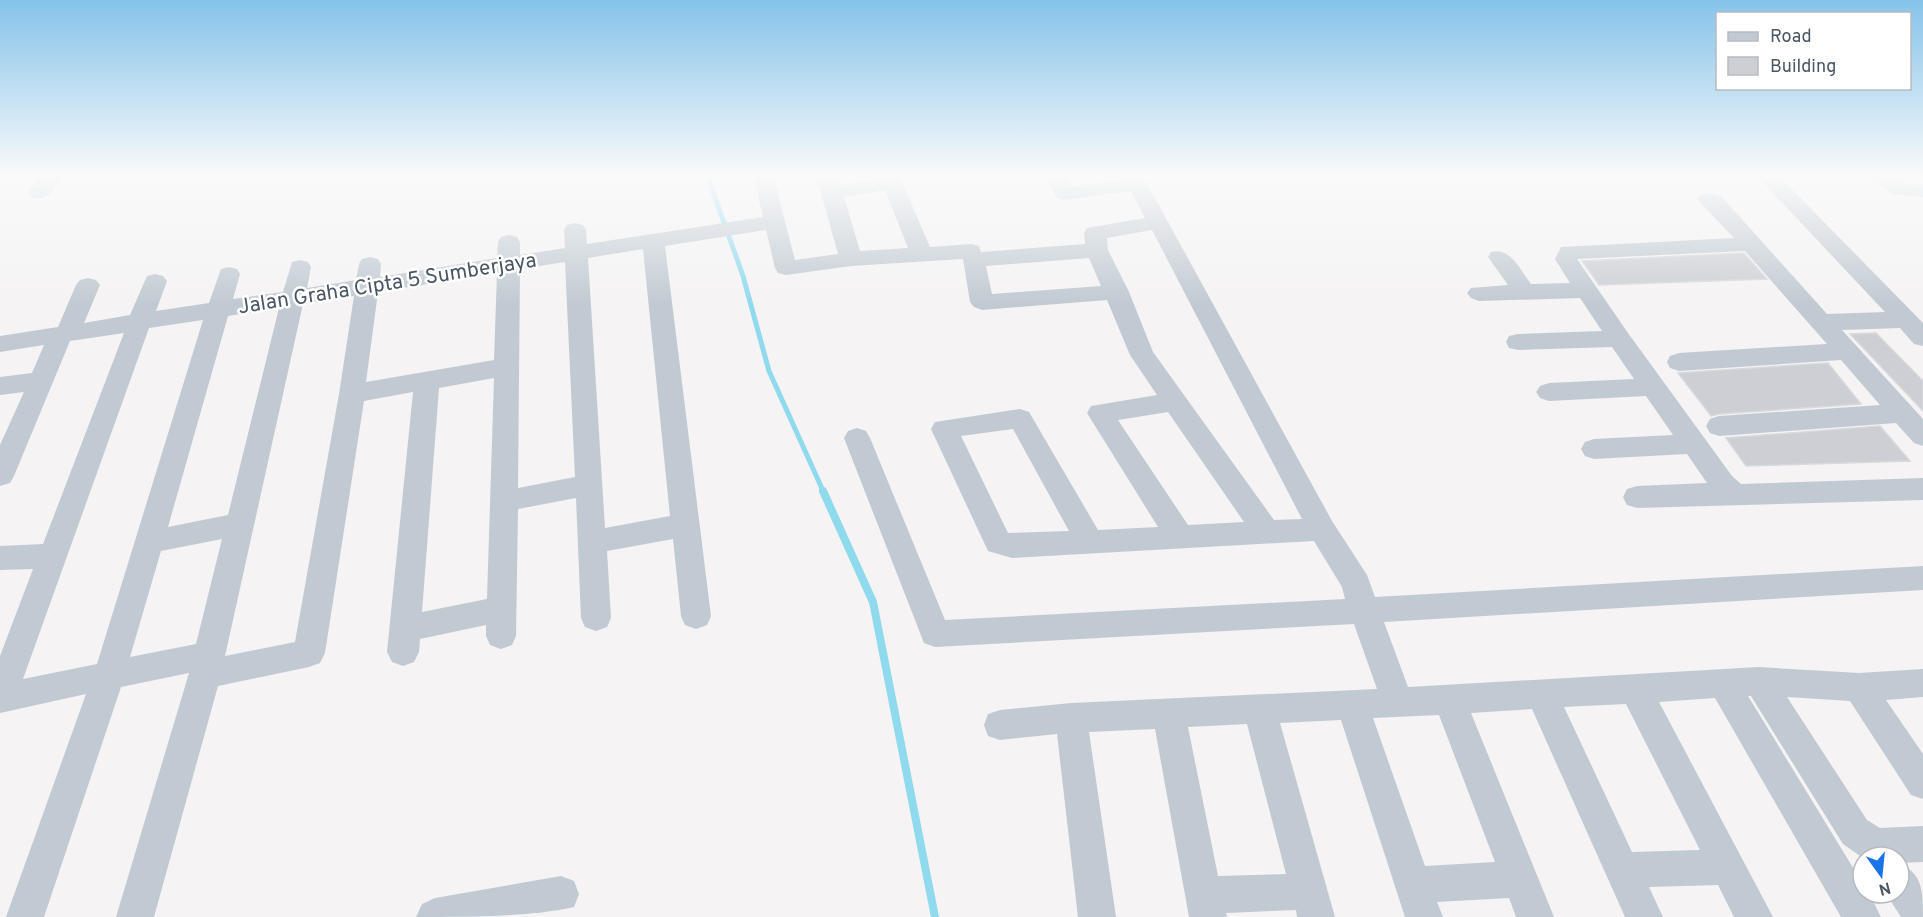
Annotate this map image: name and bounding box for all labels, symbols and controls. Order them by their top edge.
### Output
legend [1716,12,1911,90]
text: Road [1770,26,1812,49]
text: Building [1770,56,1836,79]
street label: Jalan Graha Cipta 5 Sumberjaya [236,248,538,321]
north arrow [1851,845,1911,905]
text: N [1876,876,1893,899]

